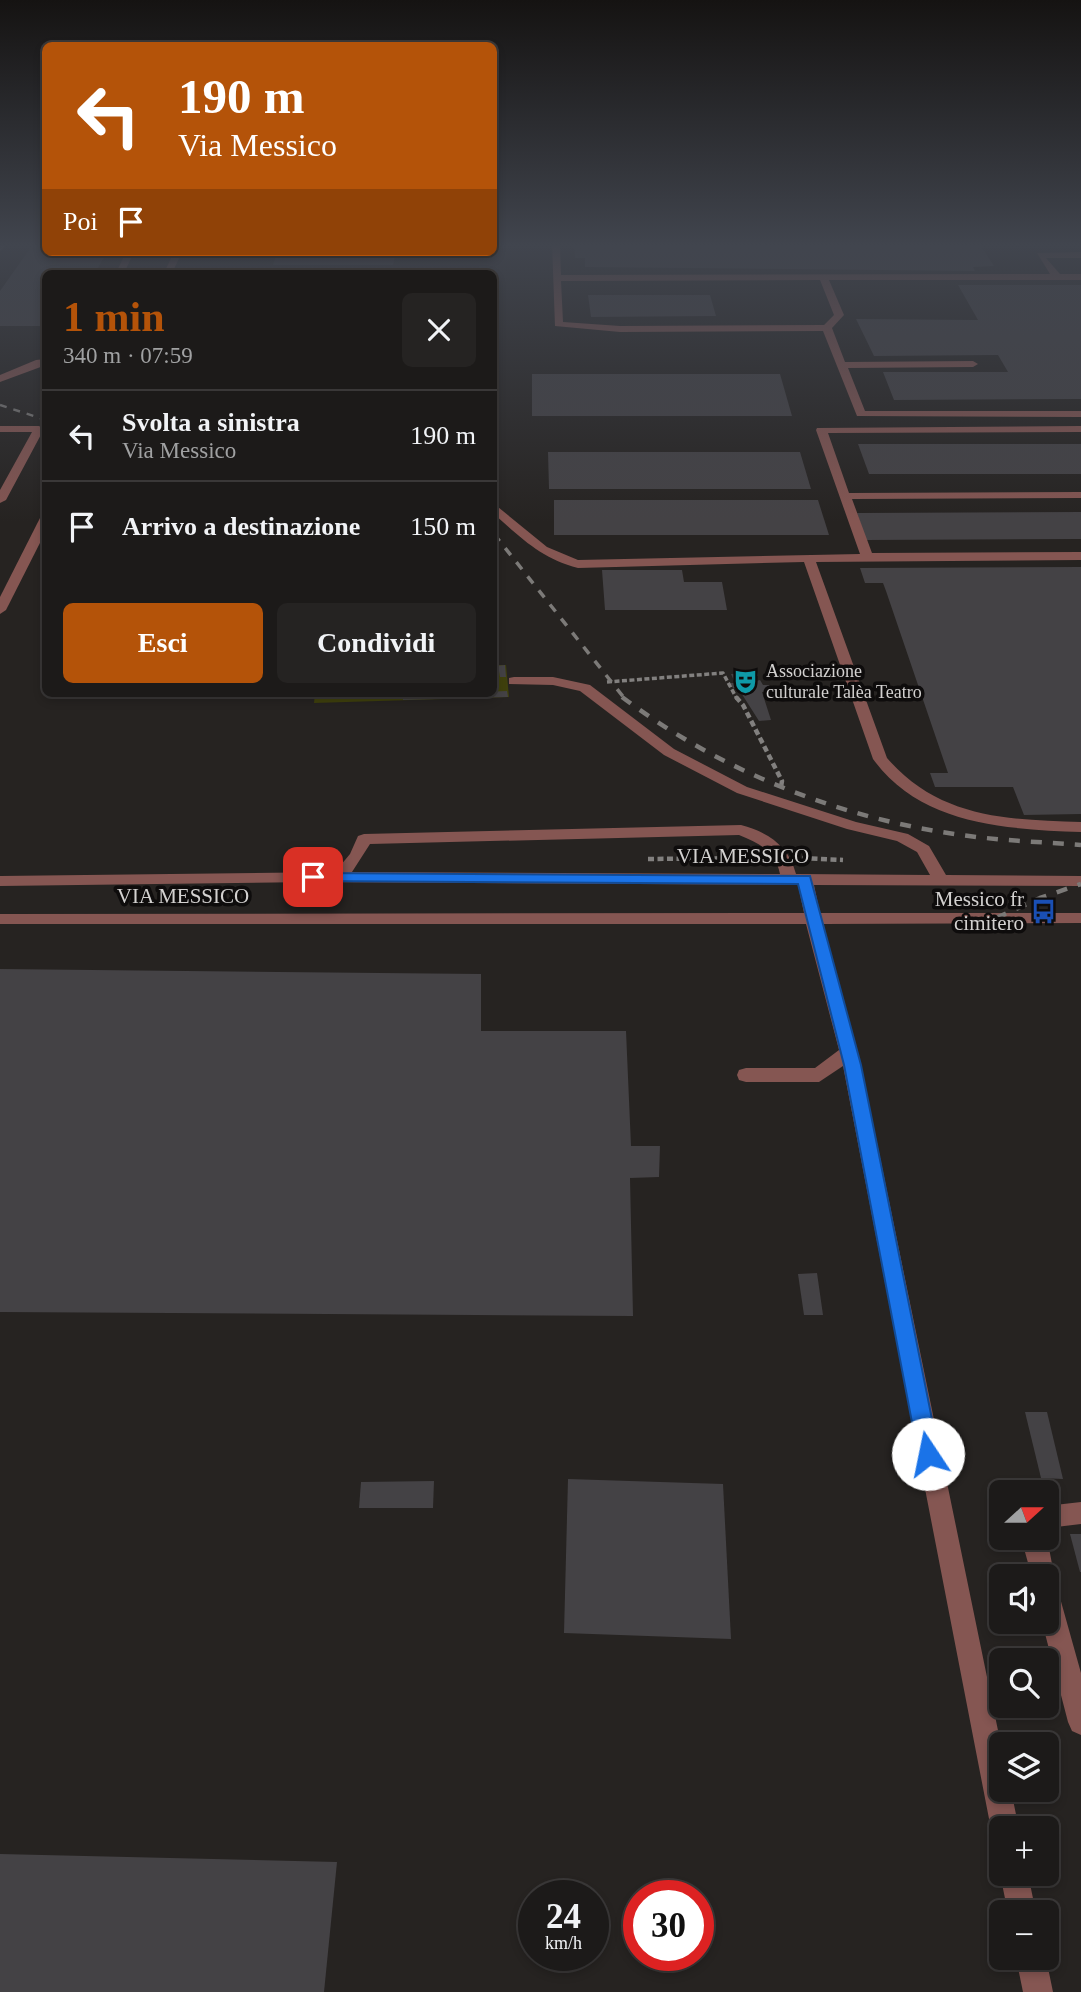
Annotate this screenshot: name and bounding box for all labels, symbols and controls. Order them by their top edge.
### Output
text: 190 m [178,69,305,124]
icon: left [63,70,154,161]
text: Via Messico [178,127,337,163]
icon: arrive [112,203,150,241]
text: Poi [63,207,98,236]
button: close [402,293,476,367]
text: 1 min [63,294,165,340]
text: 340 m · 07:59 [63,343,193,368]
text: Svolta a sinistra [122,408,300,437]
icon: left [63,417,101,455]
text: 190 m [410,421,476,450]
text: Via Messico [122,438,236,463]
icon: arrive [63,508,101,546]
text: Arrivo a destinazione [122,512,360,541]
text: 150 m [410,512,476,541]
button: Esci [63,603,263,683]
button: Condividi [277,603,476,683]
place label: Associazione culturale Talèa Teatro [766,661,922,702]
theatre icon: Associazione culturale Talèa Teatro [732,667,760,695]
street label: VIA MESSICO [677,844,809,868]
pin [283,847,343,907]
icon: arrive [294,858,332,896]
street label: VIA MESSICO [117,884,249,908]
place label: Messico fr cimitero [935,887,1024,935]
bus stop icon: Messico fr cimitero [1030,897,1058,925]
position arrow [891,1417,965,1491]
north arrow [989,1480,1059,1550]
map controls [989,1480,1059,1970]
button: sound [989,1564,1059,1634]
button: search [989,1648,1059,1718]
button: layers [989,1732,1059,1802]
button: + [989,1816,1059,1886]
speed limit sign: 30 [623,1880,714,1971]
text: 24 [546,1897,581,1936]
button: − [989,1900,1059,1970]
text: km/h [545,1933,582,1953]

